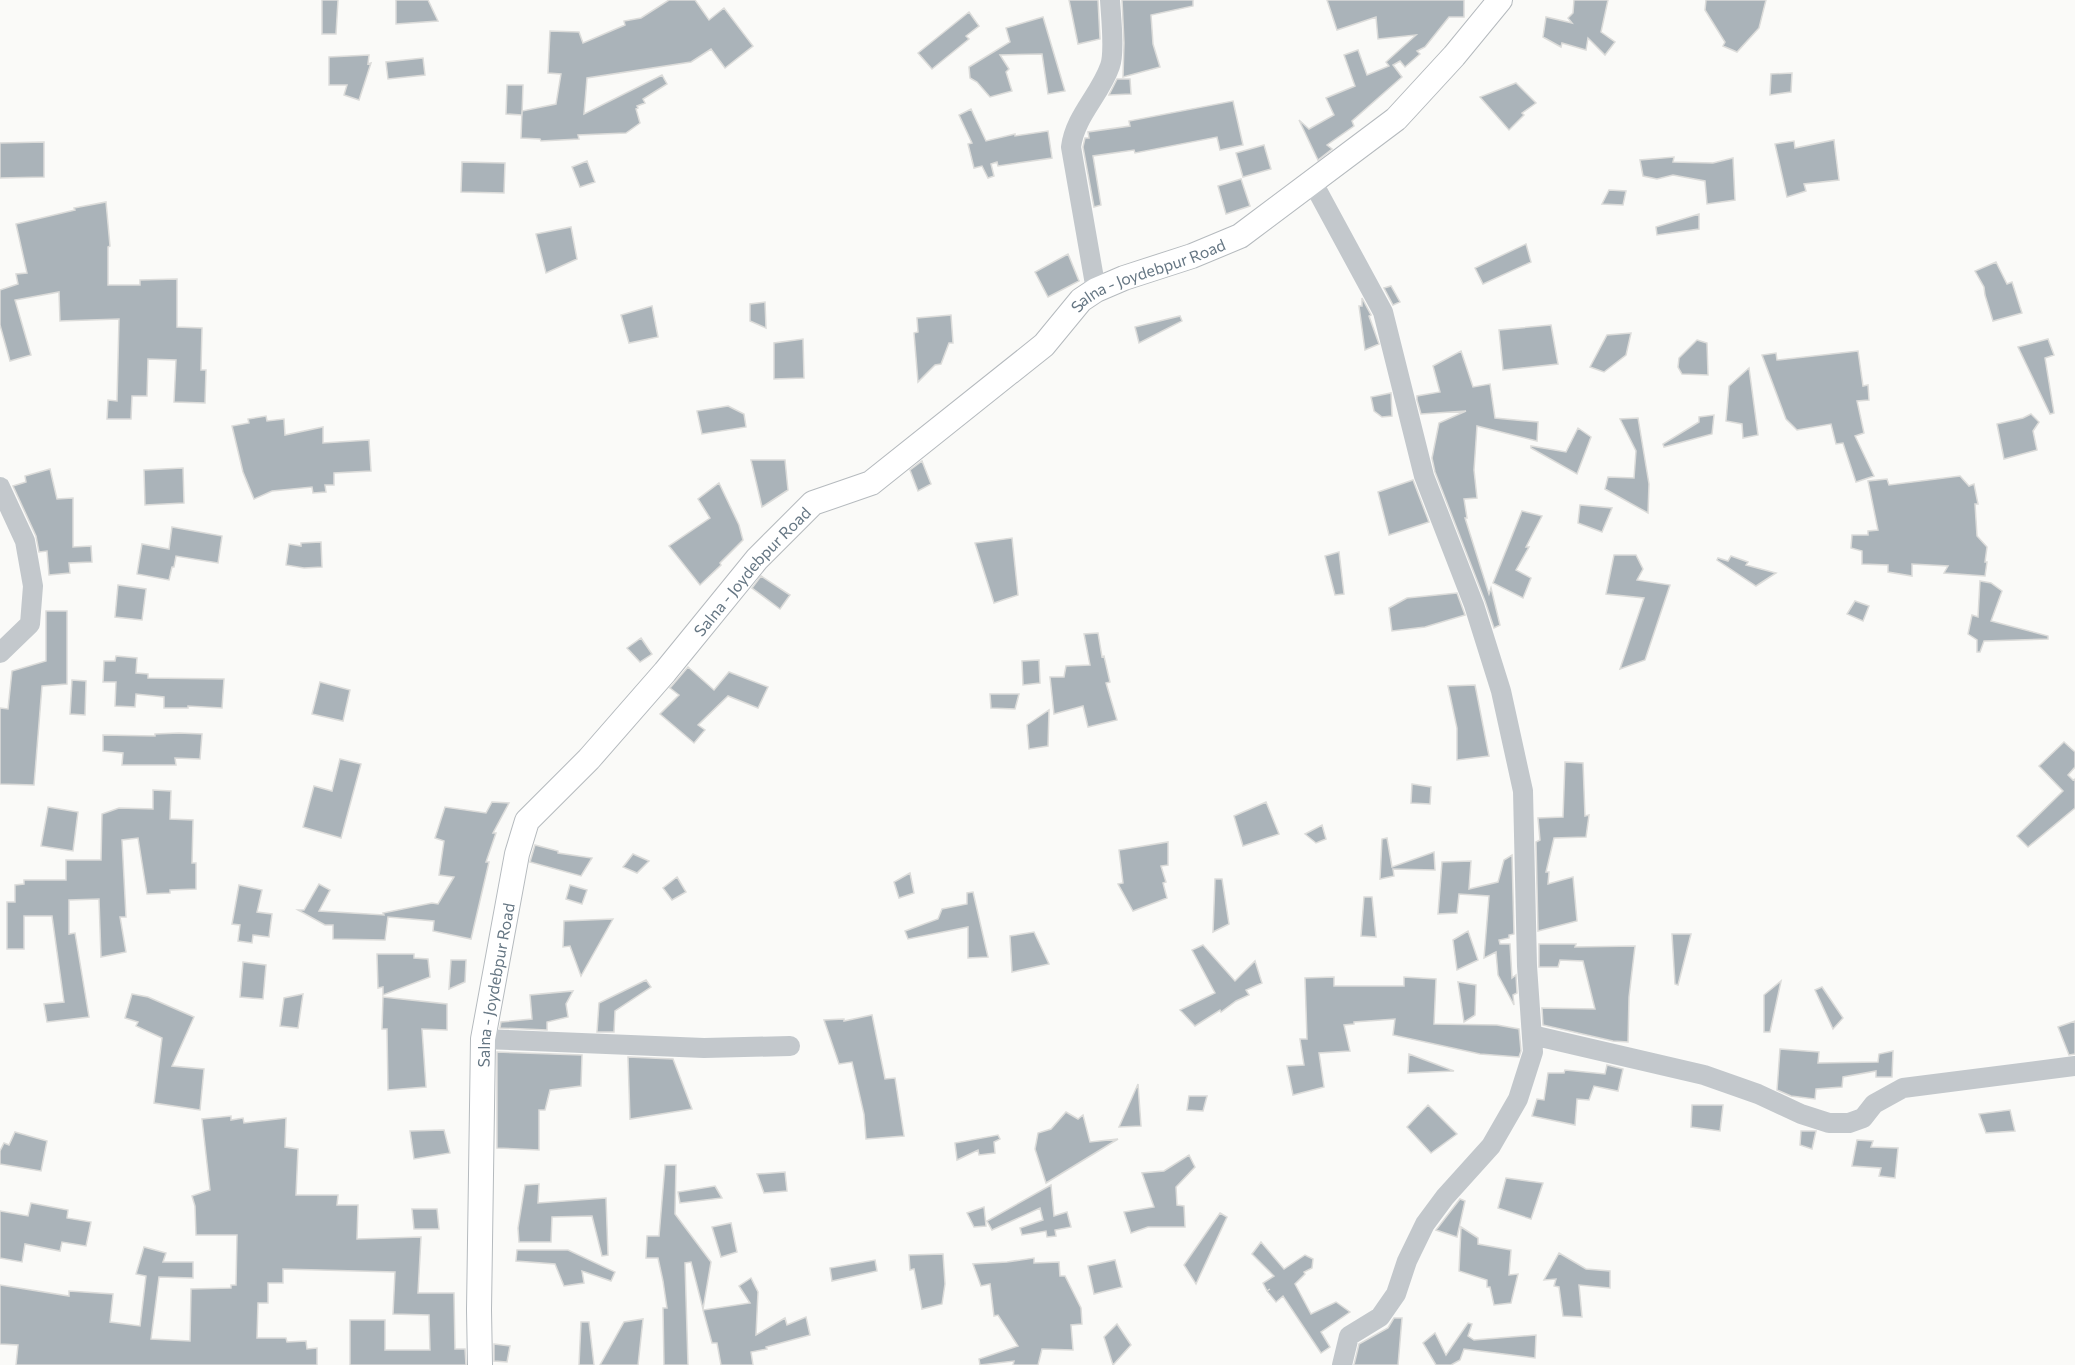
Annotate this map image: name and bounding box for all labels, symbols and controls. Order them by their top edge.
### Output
street label: Salna - Joydebpur Road [1066,234,1228,315]
street label: Salna - Joydebpur Road [689,502,814,639]
street label: Salna - Joydebpur Road [473,901,517,1068]

